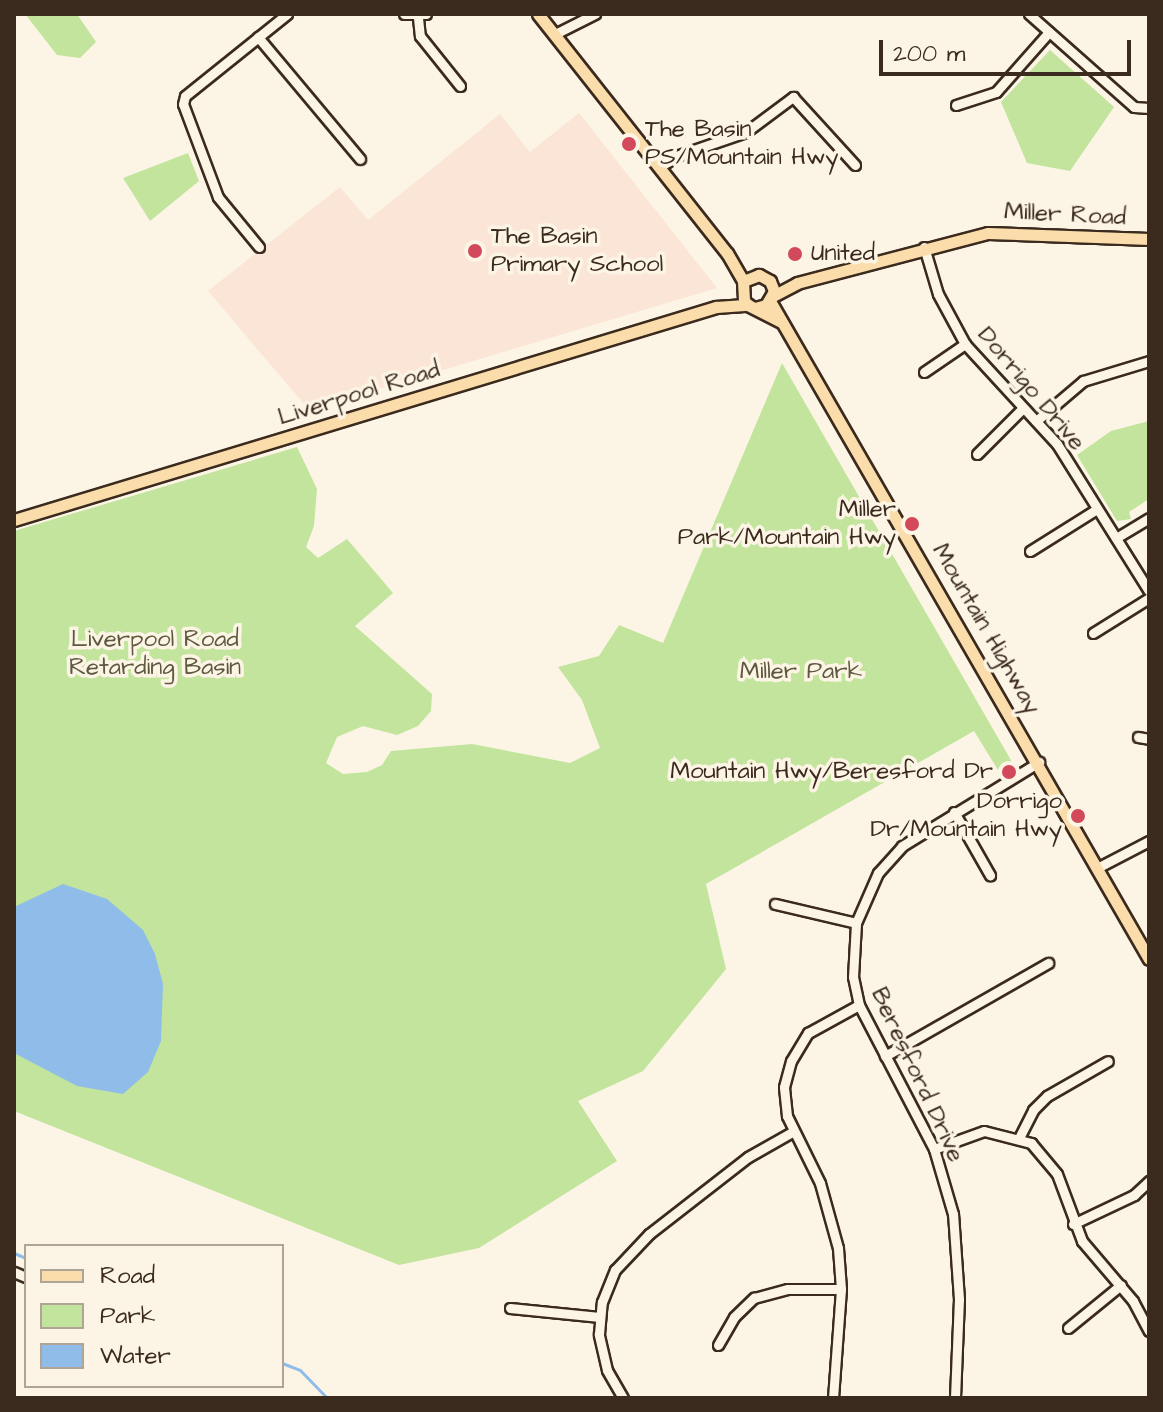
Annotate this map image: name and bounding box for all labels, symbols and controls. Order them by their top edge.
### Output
scale bar [883,24,1135,74]
text: 200 m [893,37,965,71]
place label: The Basin PS/Mountain Hwy [645,116,838,172]
marker: The Basin PS/Mountain Hwy [620,135,638,153]
street label: Miller Road [1003,197,1127,233]
place label: The Basin Primary School [491,223,663,279]
place label: United [811,240,875,268]
marker: The Basin Primary School [466,242,484,260]
marker: United [786,245,804,263]
street label: Dorrigo Drive [971,321,1091,457]
street label: Liverpool Road [275,356,443,432]
place label: Miller Park/Mountain Hwy [678,496,896,552]
marker: Miller Park/Mountain Hwy [903,515,921,533]
street label: Mountain Highway [926,539,1046,719]
park label: Liverpool Road Retarding Basin [69,626,241,682]
park label: Miller Park [740,658,862,686]
place label: Mountain Hwy/Beresford Dr [670,758,993,786]
marker: Mountain Hwy/Beresford Dr [1000,763,1018,781]
place label: Dorrigo Dr/Mountain Hwy [870,788,1062,844]
marker: Dorrigo Dr/Mountain Hwy [1069,807,1087,825]
street label: Beresford Drive [864,983,970,1167]
legend [24,1244,284,1388]
text: Road [100,1259,155,1293]
text: Park [100,1299,156,1333]
text: Water [100,1339,171,1373]

